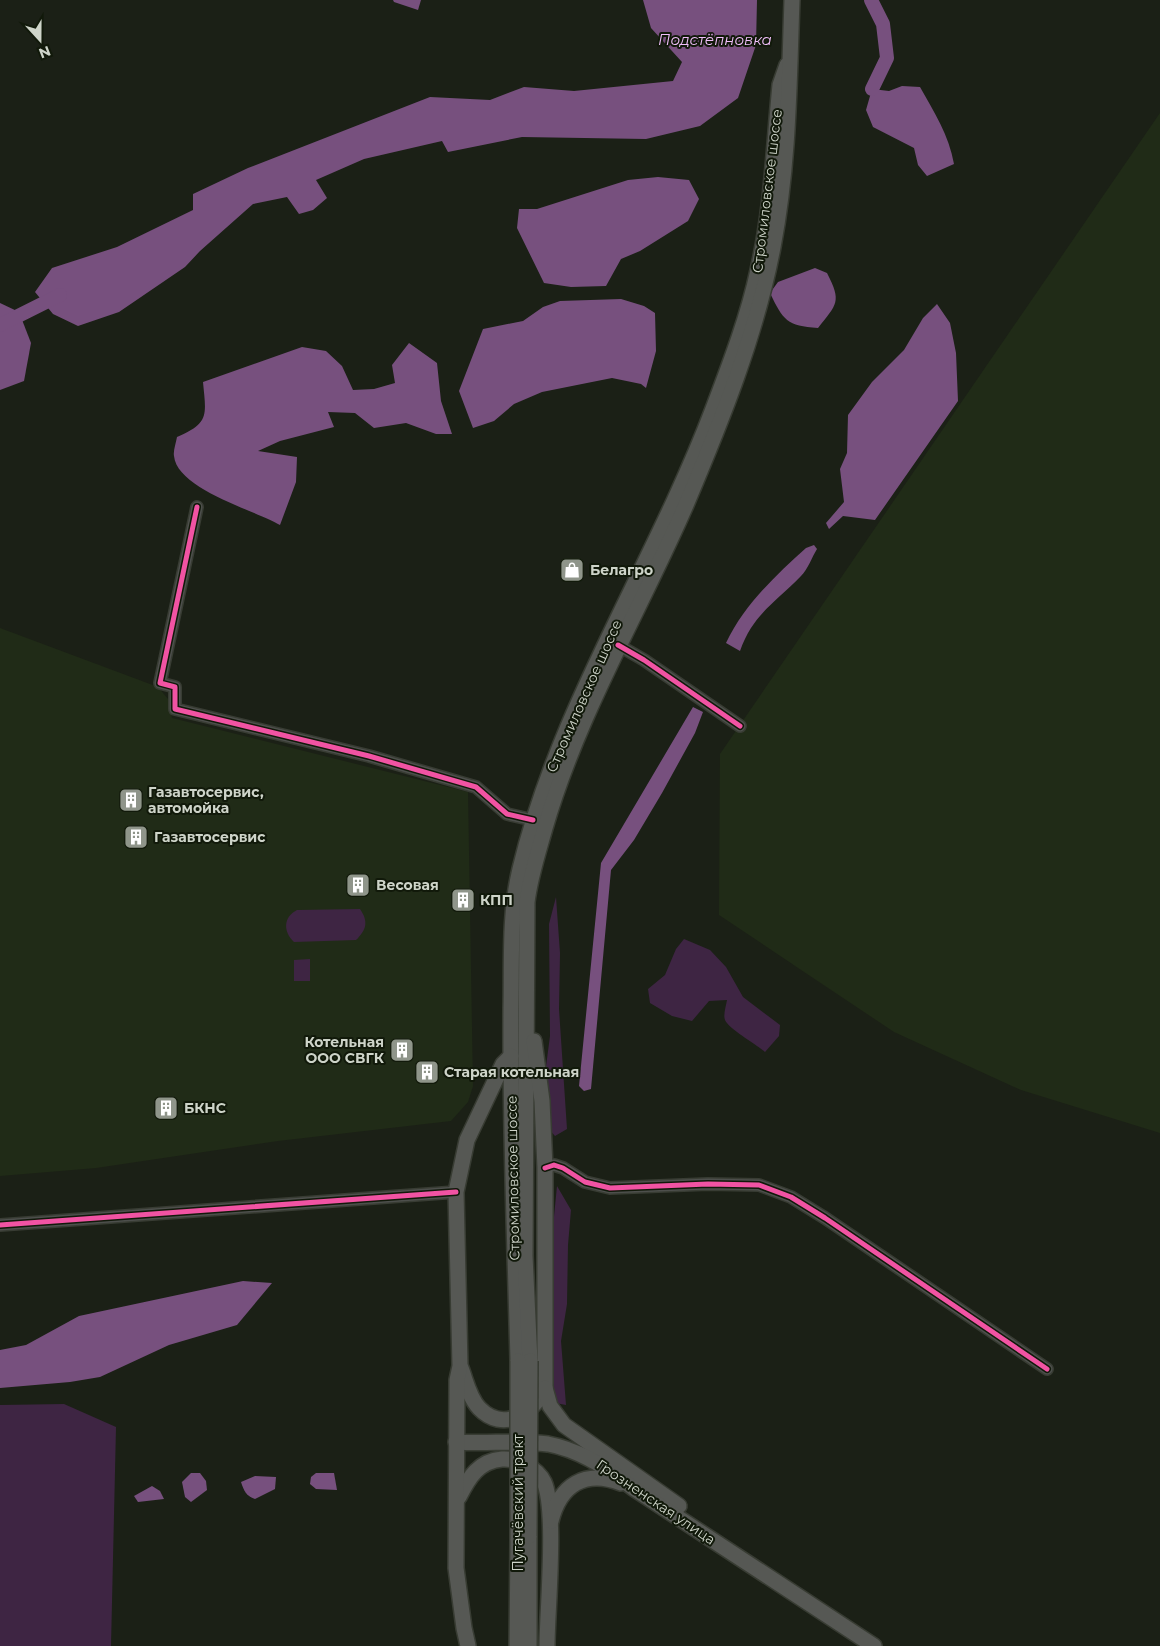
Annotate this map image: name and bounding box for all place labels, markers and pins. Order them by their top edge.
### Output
shop icon: Белагро [559,557,585,583]
place label: Белагро [590,561,653,579]
place label: Газавтосервис, автомойка [148,783,264,817]
building icon: Газавтосервис, автомойка [118,787,144,813]
building icon: Газавтосервис [123,824,149,850]
place label: Газавтосервис [154,828,266,846]
building icon: Весовая [345,872,371,898]
place label: Весовая [376,876,439,894]
building icon: КПП [450,887,476,913]
place label: КПП [480,891,513,909]
place label: Котельная ООО СВГК [304,1033,385,1067]
building icon: Котельная ООО СВГК [389,1037,415,1063]
building icon: Старая котельная [414,1059,440,1085]
place label: Старая котельная [444,1063,579,1081]
building icon: БКНС [153,1095,179,1121]
place label: БКНС [184,1099,226,1117]

